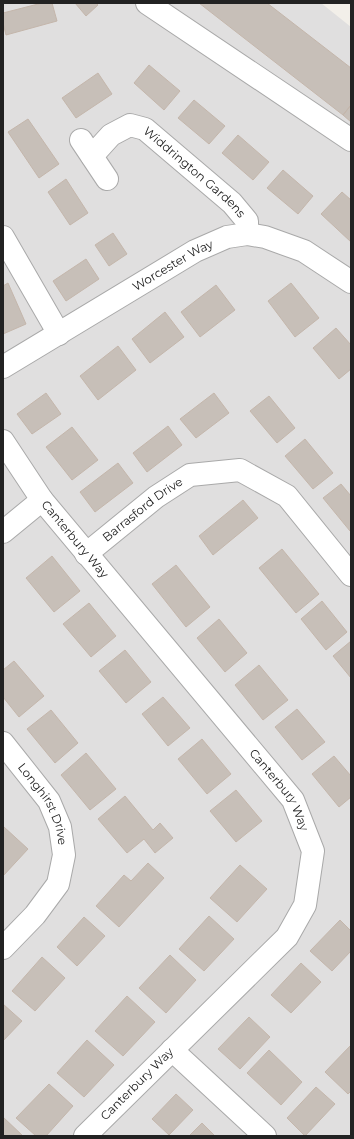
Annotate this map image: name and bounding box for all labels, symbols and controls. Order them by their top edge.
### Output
street label: Widdrington Gardens [141,123,249,221]
street label: Worcester Way [130,236,216,294]
street label: Barrasford Drive [99,474,185,545]
street label: Canterbury Way [38,497,112,581]
street label: Canterbury Way [246,746,313,833]
street label: Longhirst Drive [15,760,70,846]
street label: Canterbury Way [97,1044,177,1123]

